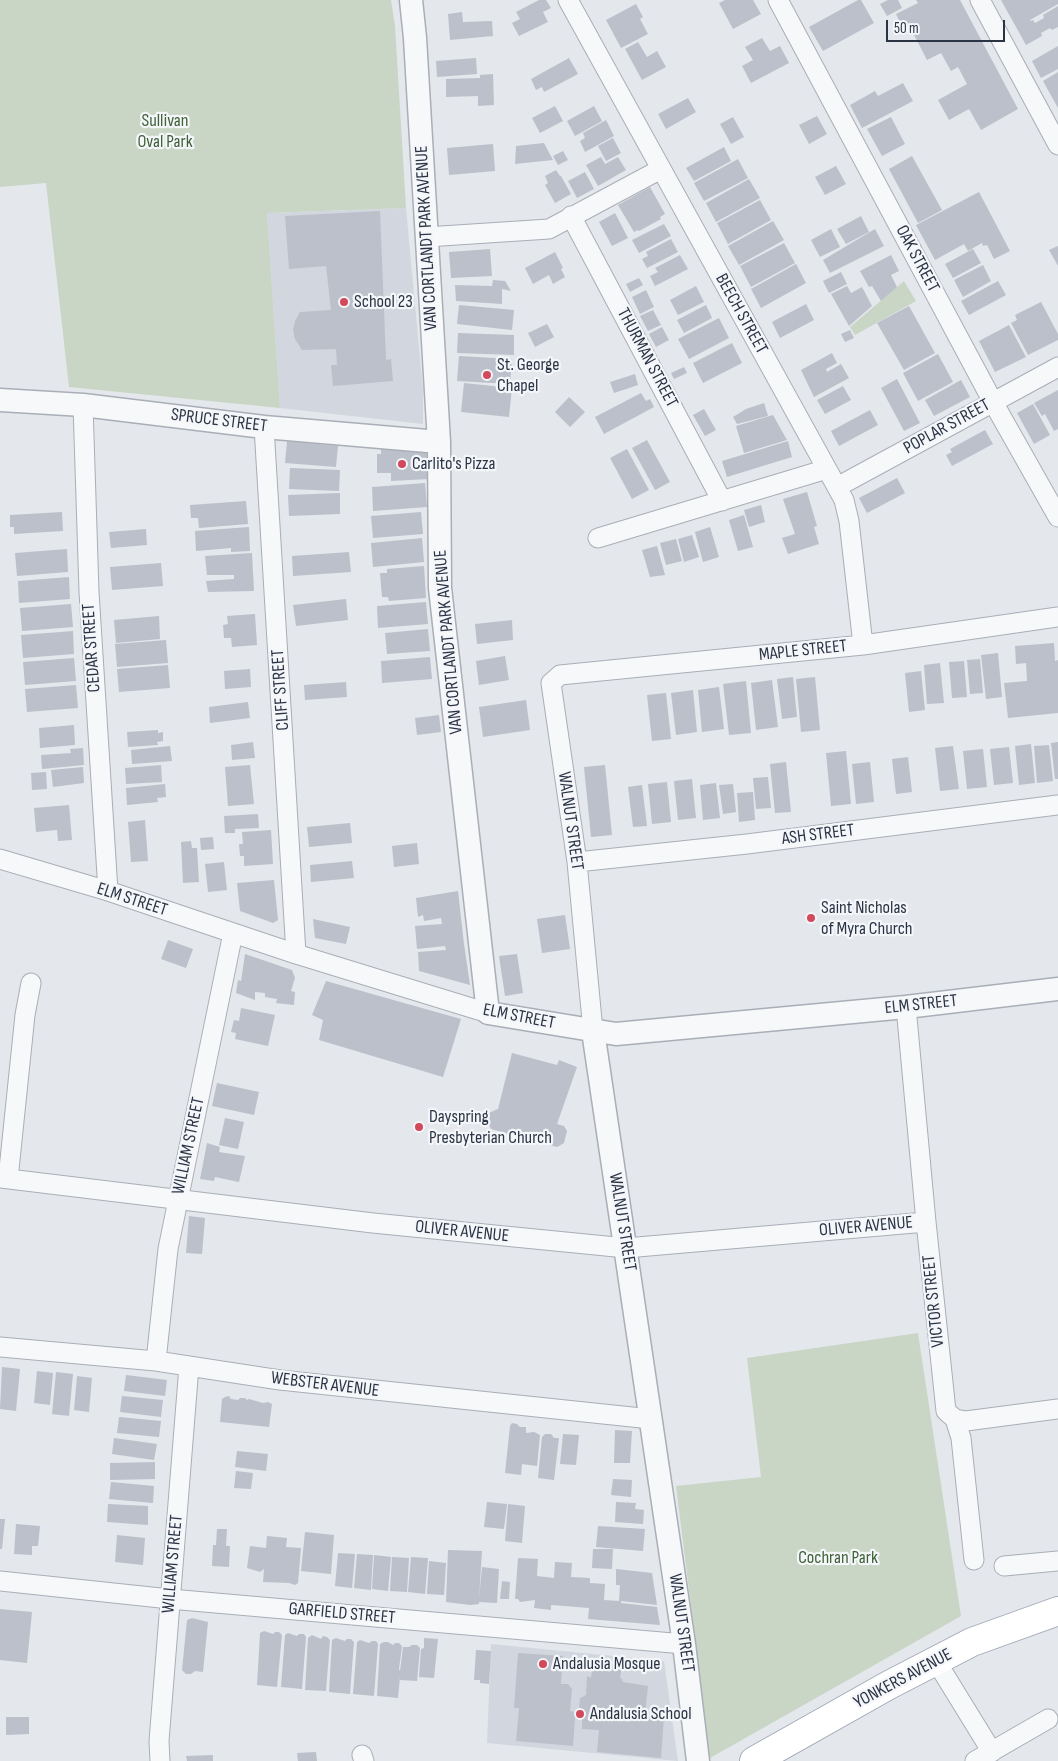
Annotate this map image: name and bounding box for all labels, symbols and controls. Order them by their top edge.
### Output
scale bar [888,10,1007,42]
text: 50 m [894,19,919,38]
park label: Sullivan Oval Park [137,110,193,152]
street label: VAN CORTLANDT PARK AVENUE [411,145,443,331]
street label: OAK STREET [890,222,944,296]
street label: BEECH STREET [710,270,772,358]
place label: School 23 [354,291,413,313]
marker: School 23 [338,296,350,308]
street label: THURMAN STREET [612,305,682,411]
place label: St. George Chapel [497,354,559,396]
marker: St. George Chapel [481,369,493,381]
street label: POPLAR STREET [900,394,994,460]
street label: SPRUCE STREET [170,404,268,438]
place label: Carlito's Pizza [412,453,495,475]
marker: Carlito's Pizza [396,458,408,470]
street label: VAN CORTLANDT PARK AVENUE [430,549,468,735]
street label: CEDAR STREET [78,603,106,693]
street label: MAPLE STREET [758,636,848,666]
street label: CLIFF STREET [267,649,295,731]
street label: WALNUT STREET [552,770,588,872]
street label: ASH STREET [781,820,855,850]
street label: ELM STREET [94,878,170,922]
place label: Saint Nicholas of Myra Church [821,897,913,940]
marker: Saint Nicholas of Myra Church [805,912,817,924]
street label: ELM STREET [884,990,958,1020]
street label: ELM STREET [481,999,557,1035]
street label: WILLIAM STREET [168,1095,210,1197]
place label: Dayspring Presbyterian Church [429,1106,552,1148]
marker: Dayspring Presbyterian Church [413,1121,425,1133]
street label: WALNUT STREET [604,1171,640,1273]
street label: OLIVER AVENUE [818,1212,914,1242]
street label: OLIVER AVENUE [414,1216,510,1248]
street label: VICTOR STREET [918,1254,950,1348]
street label: WEBSTER AVENUE [270,1368,380,1402]
street label: WILLIAM STREET [158,1514,188,1614]
park label: Cochran Park [798,1547,878,1569]
street label: WALNUT STREET [663,1572,699,1674]
street label: GARFIELD STREET [288,1599,396,1629]
street label: YONKERS AVENUE [850,1644,956,1714]
place label: Andalusia Mosque [553,1653,661,1675]
marker: Andalusia Mosque [537,1658,549,1670]
place label: Andalusia School [590,1703,692,1725]
marker: Andalusia School [574,1708,586,1720]

